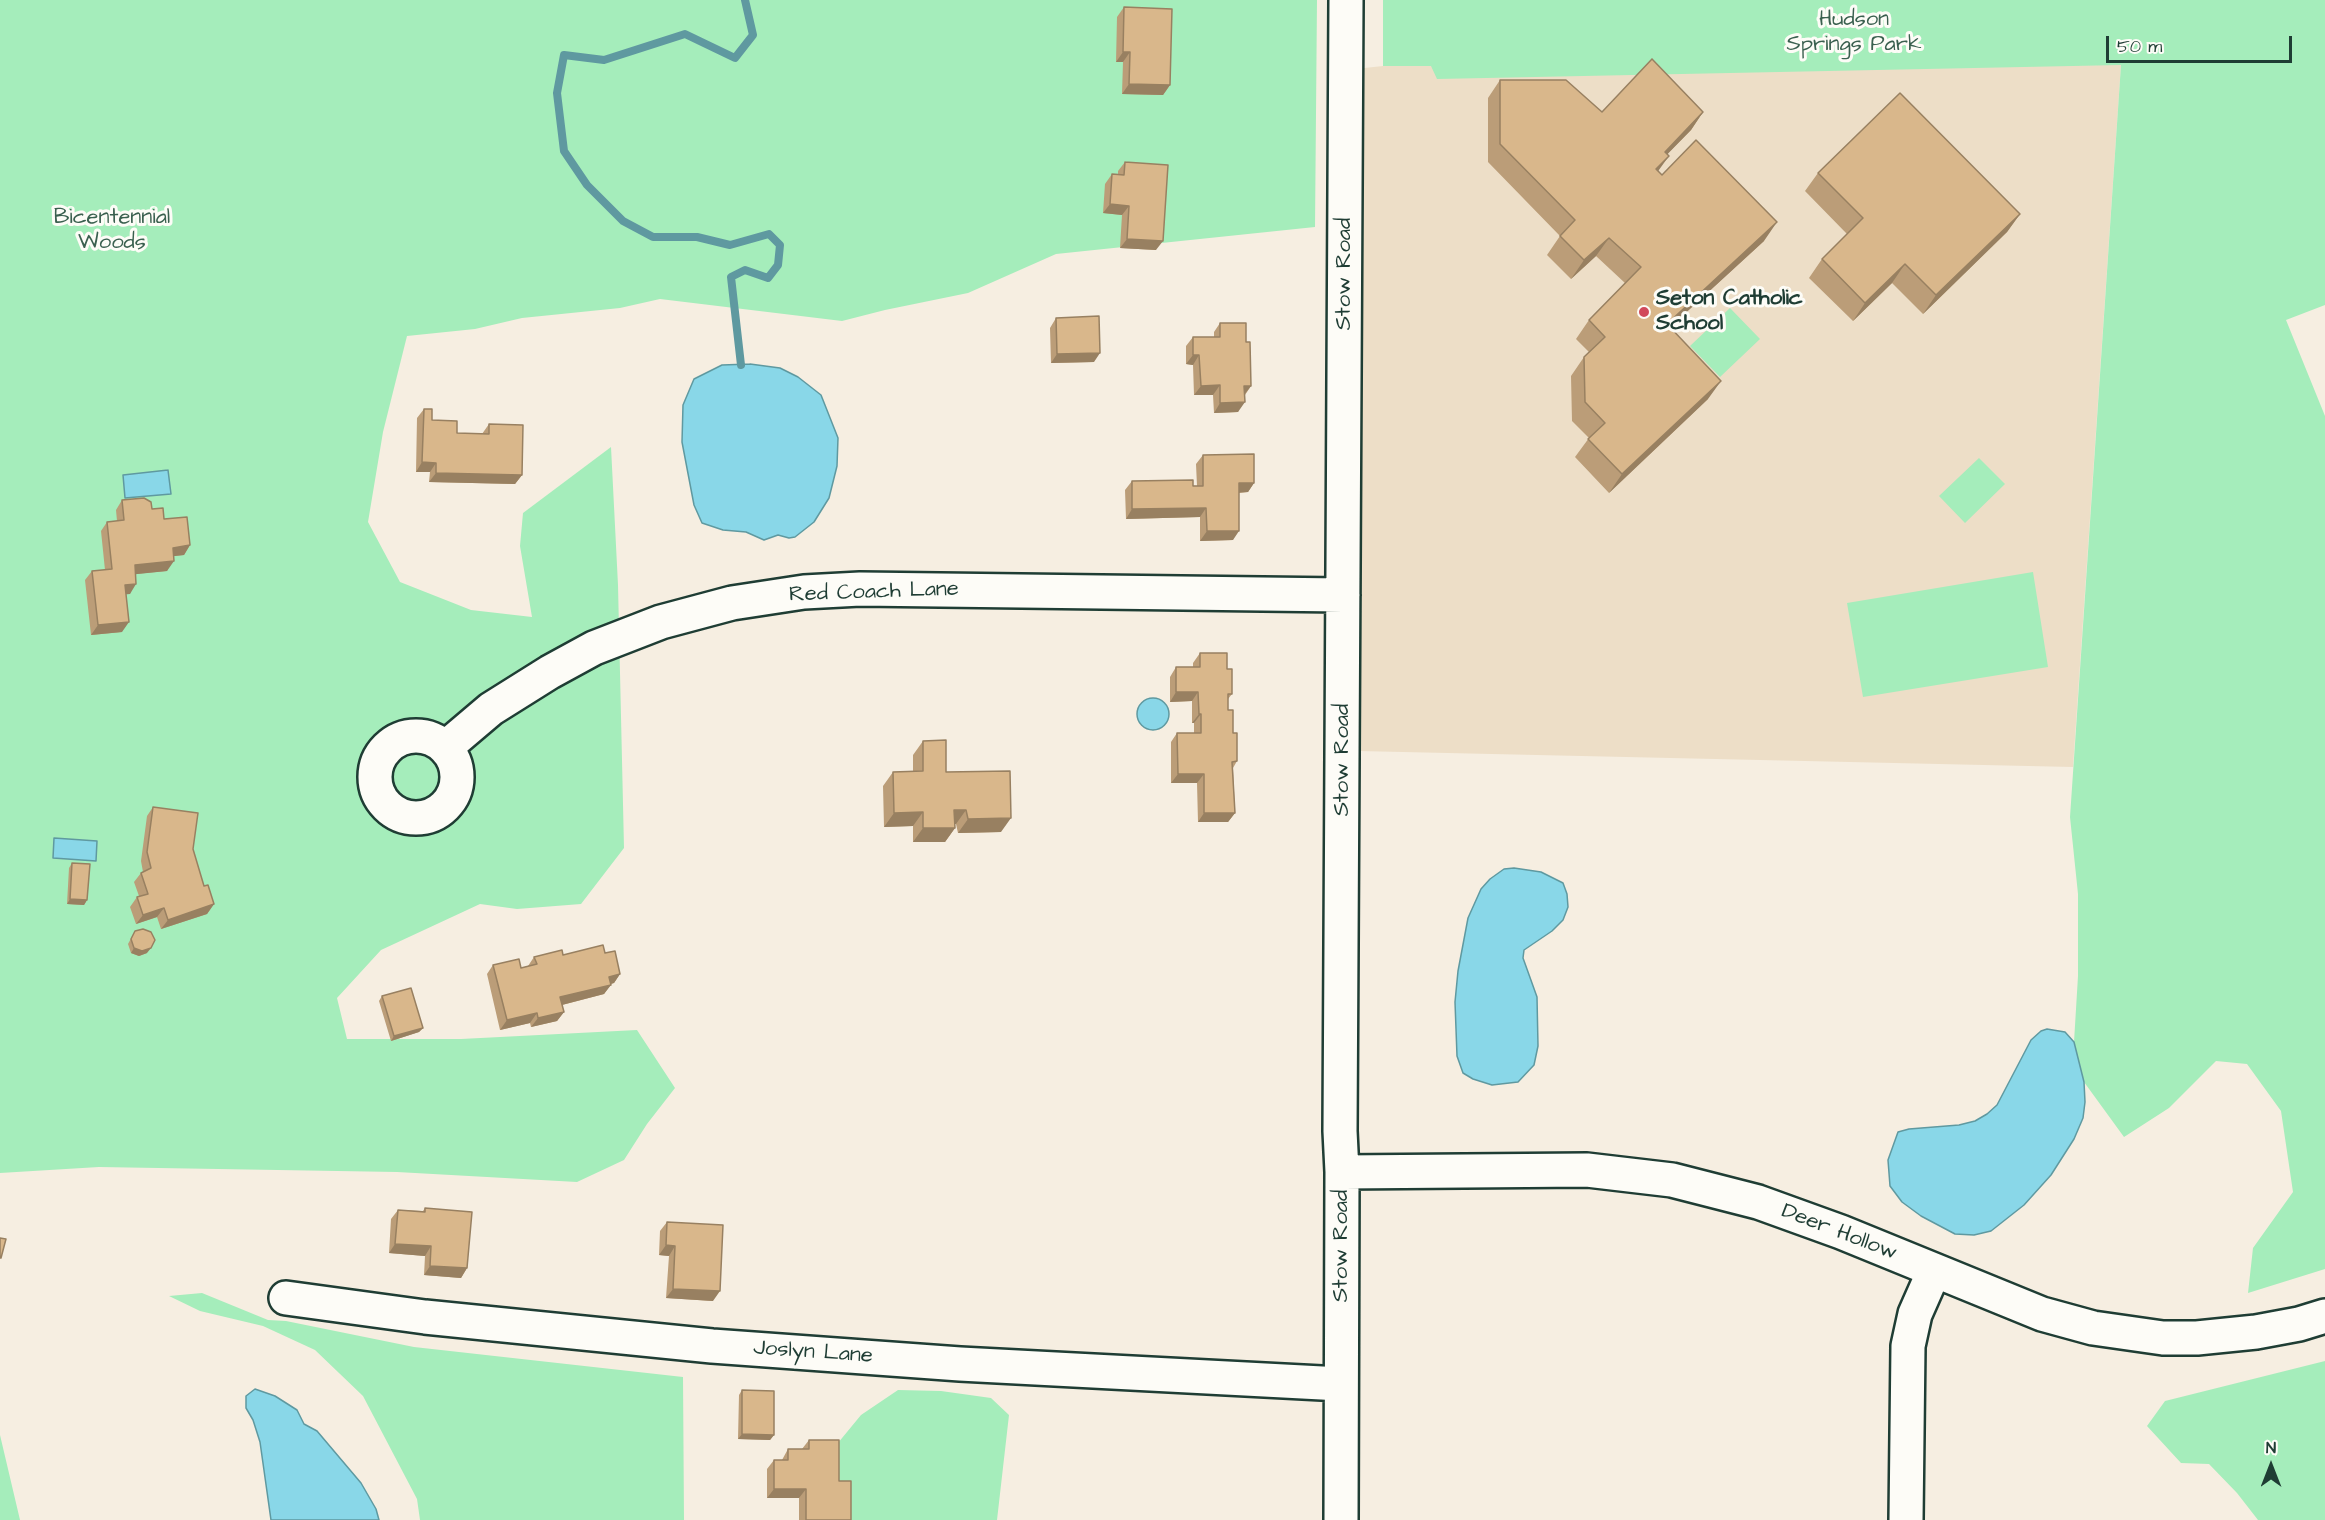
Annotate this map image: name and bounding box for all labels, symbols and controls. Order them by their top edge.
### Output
park label: Hudson Springs Park [1787,7,1921,58]
scale bar [2109,24,2295,62]
text: 50 m [2117,34,2162,59]
park label: Bicentennial Woods [54,205,170,256]
street label: Stow Road [1332,218,1358,330]
place label: Seton Catholic School [1656,286,1803,338]
marker: Seton Catholic School [1637,305,1651,319]
street label: Red Coach Lane [789,577,959,609]
street label: Stow Road [1330,704,1356,816]
street label: Stow Road [1329,1190,1355,1302]
street label: Deer Hollow [1777,1199,1901,1267]
street label: Joslyn Lane [752,1336,874,1370]
north arrow [2241,1436,2301,1496]
text: N [2266,1437,2276,1459]

